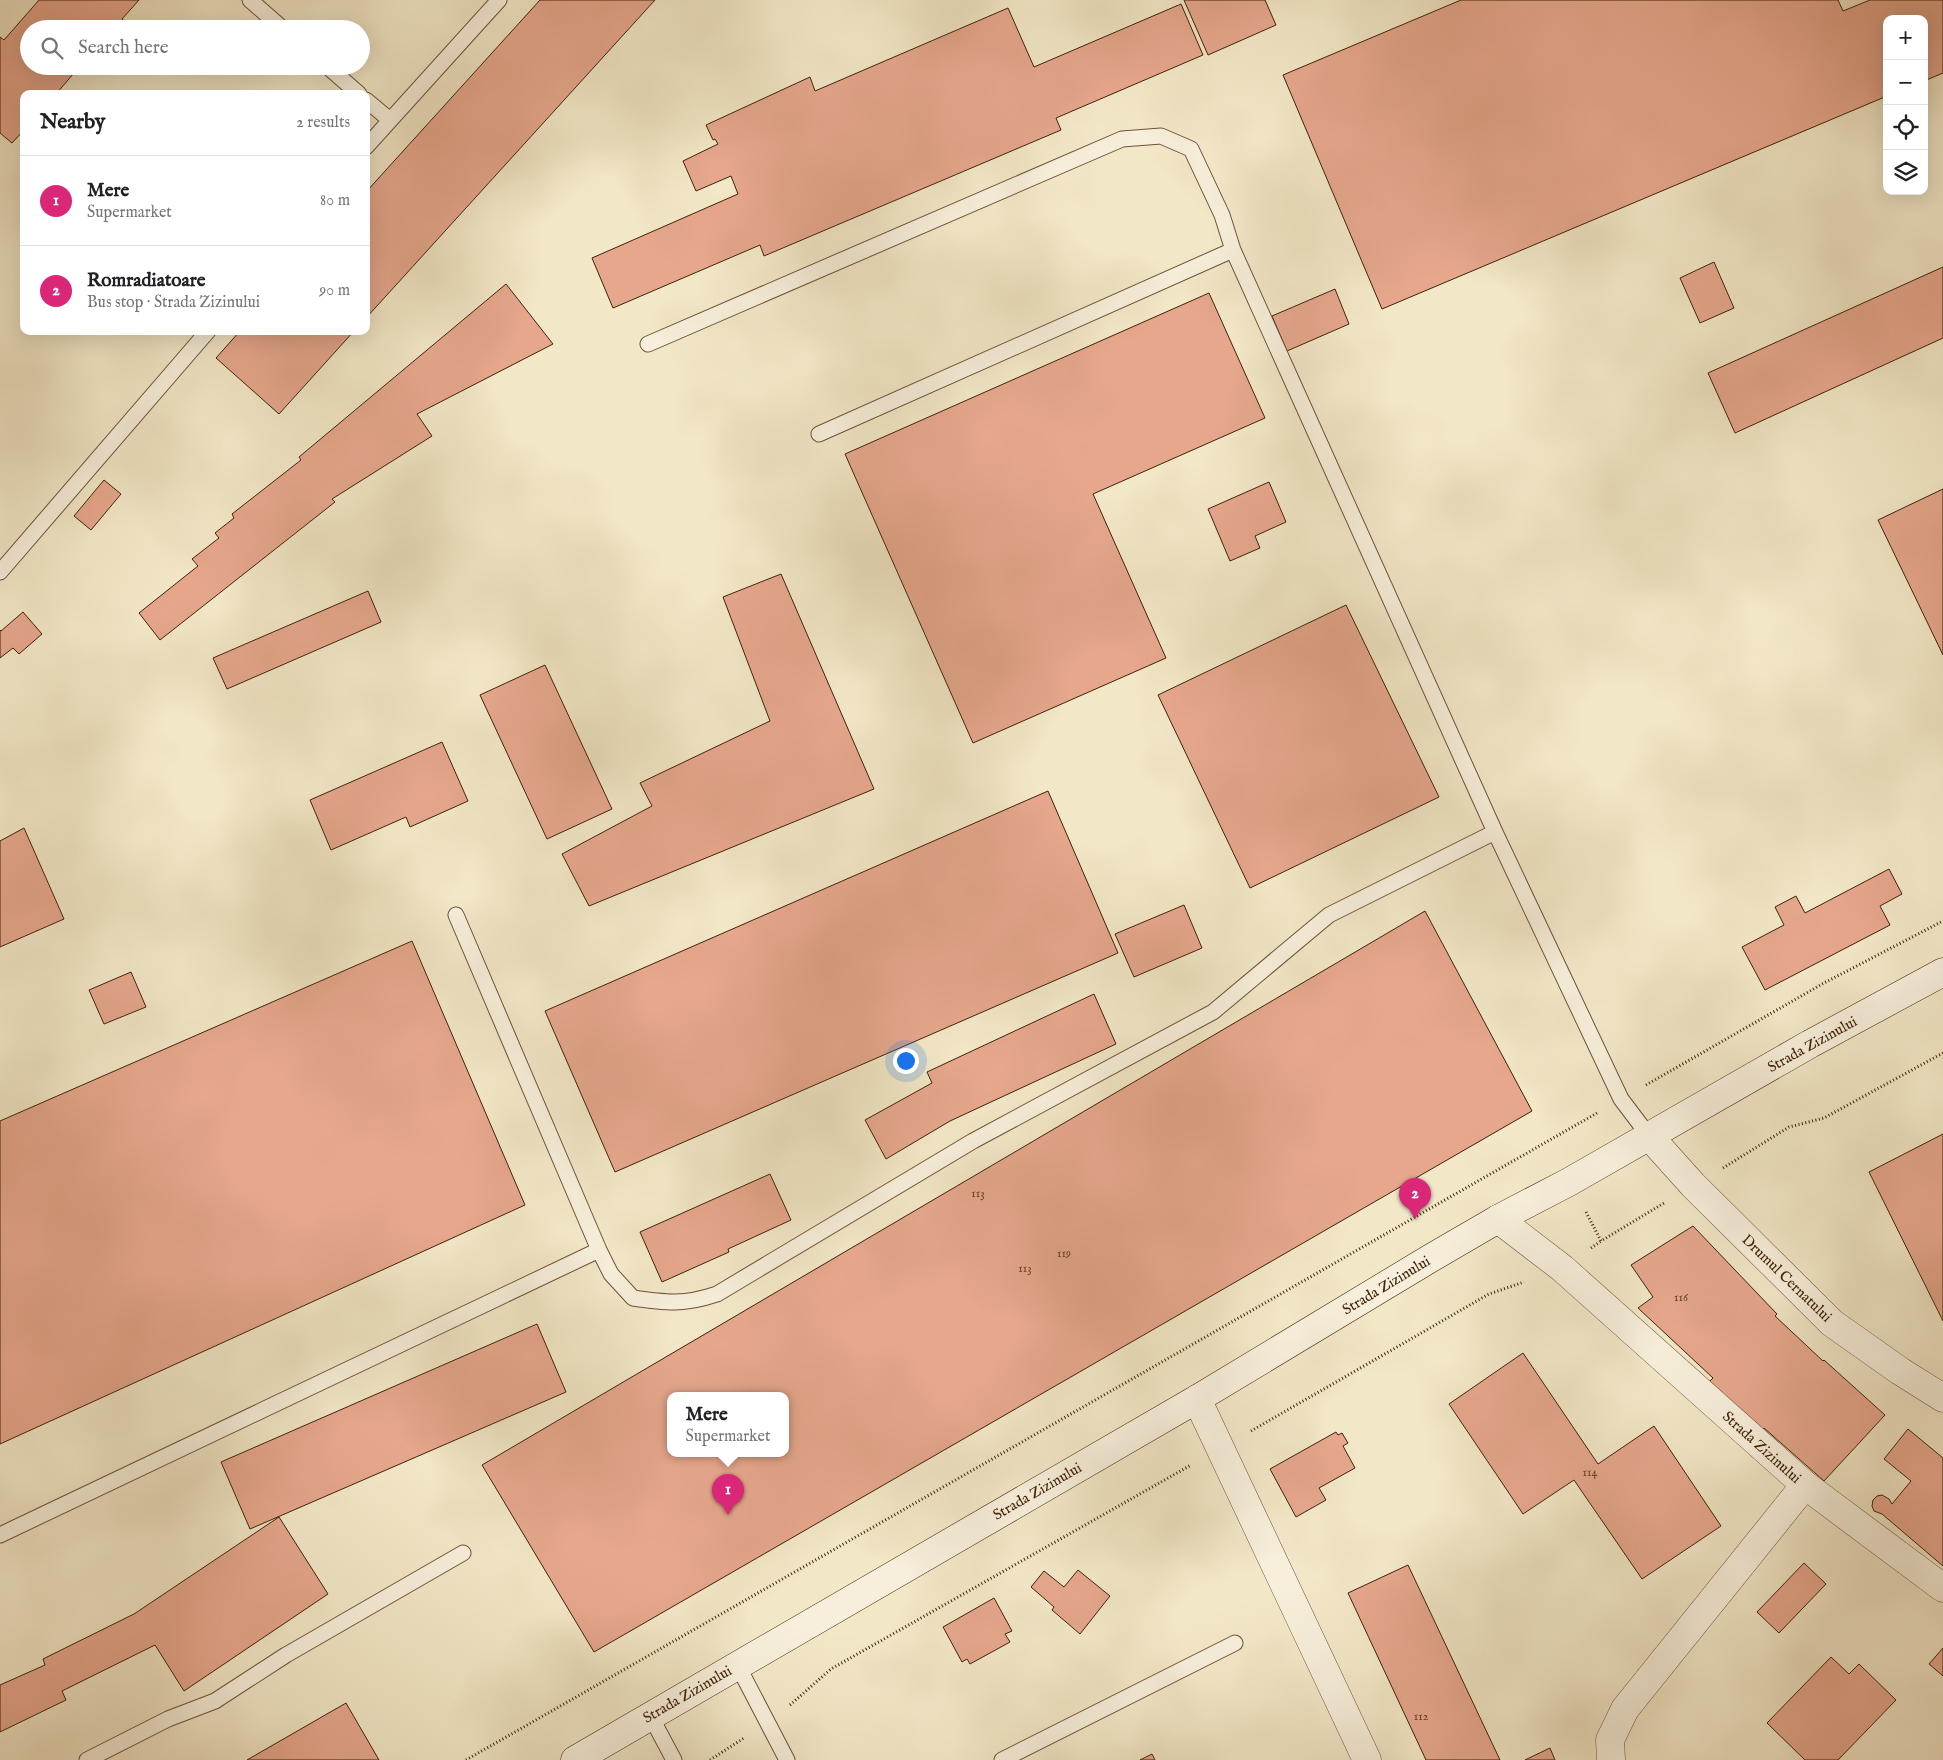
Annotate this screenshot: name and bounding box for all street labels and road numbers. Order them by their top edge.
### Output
street label: Strada Zizinului [1764,1012,1860,1077]
street label: Drumul Cernatului [1737,1230,1836,1326]
street label: Strada Zizinului [1339,1252,1434,1319]
street label: Strada Zizinului [1718,1407,1805,1488]
street label: Strada Zizinului [989,1458,1085,1525]
street label: Strada Zizinului [639,1661,735,1728]

